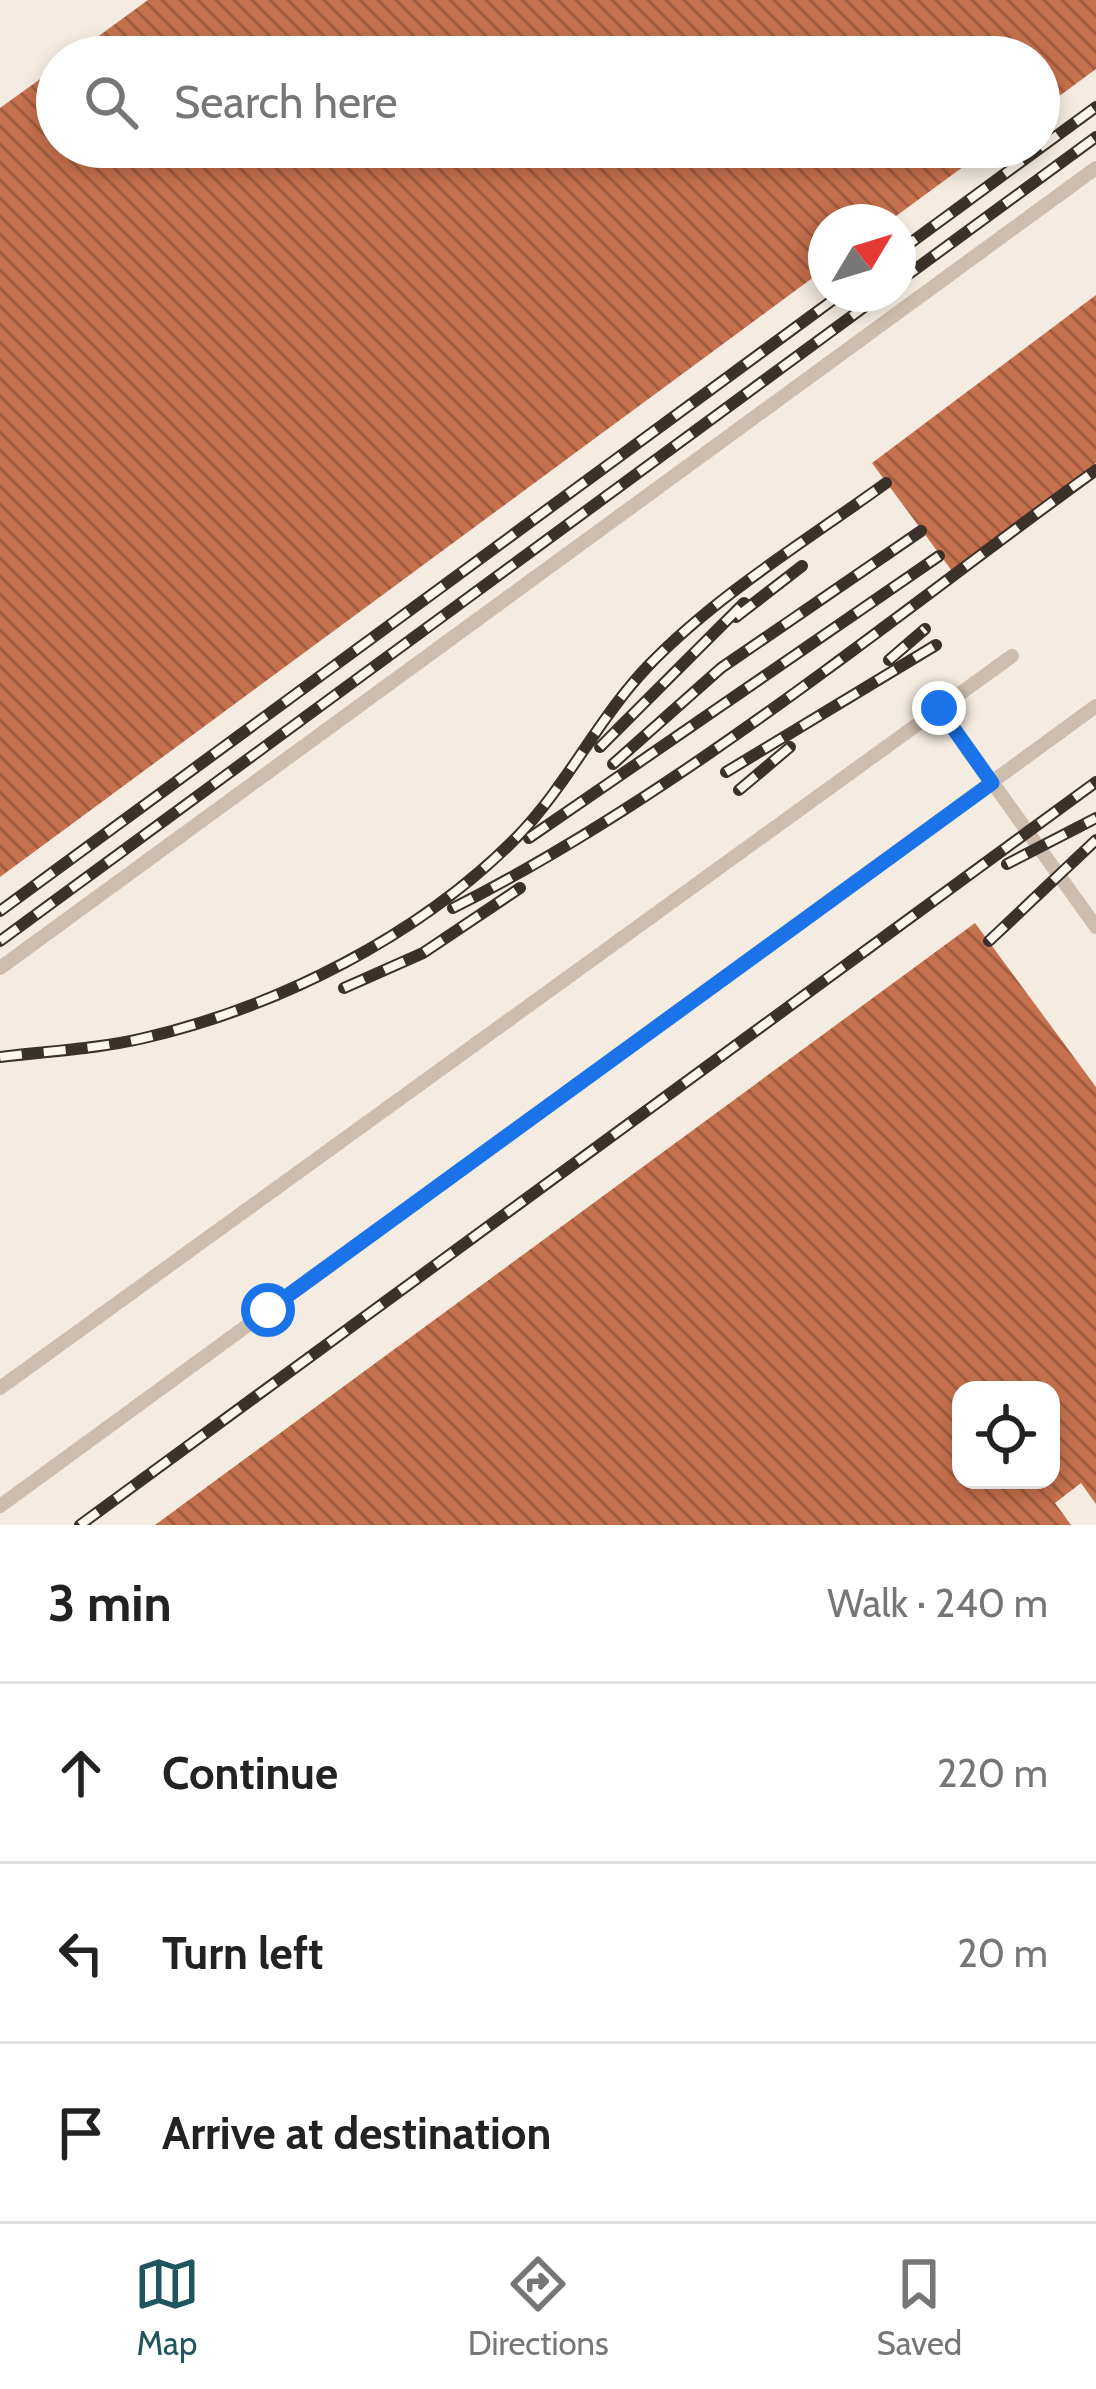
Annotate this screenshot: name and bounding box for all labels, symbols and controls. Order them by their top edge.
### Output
search box [36,36,1060,168]
icon: search [78,69,144,135]
text: Search here [174,75,398,129]
north arrow [808,204,916,312]
route end [912,681,966,735]
route start [241,1283,295,1337]
map controls [952,1381,1060,1489]
button: locate [952,1381,1060,1489]
text: 3 min [48,1572,172,1634]
text: Walk · 240 m [827,1579,1048,1627]
icon: ahead [48,1740,114,1806]
text: Continue [162,1746,338,1800]
text: 220 m [937,1749,1048,1797]
icon: left [48,1920,114,1986]
text: Turn left [162,1926,324,1980]
text: 20 m [957,1929,1048,1977]
icon: arrive [48,2100,114,2166]
text: Arrive at destination [162,2106,551,2160]
tab: Map [134,2251,200,2363]
tab: Directions [468,2251,609,2363]
tab: Saved [876,2251,962,2363]

